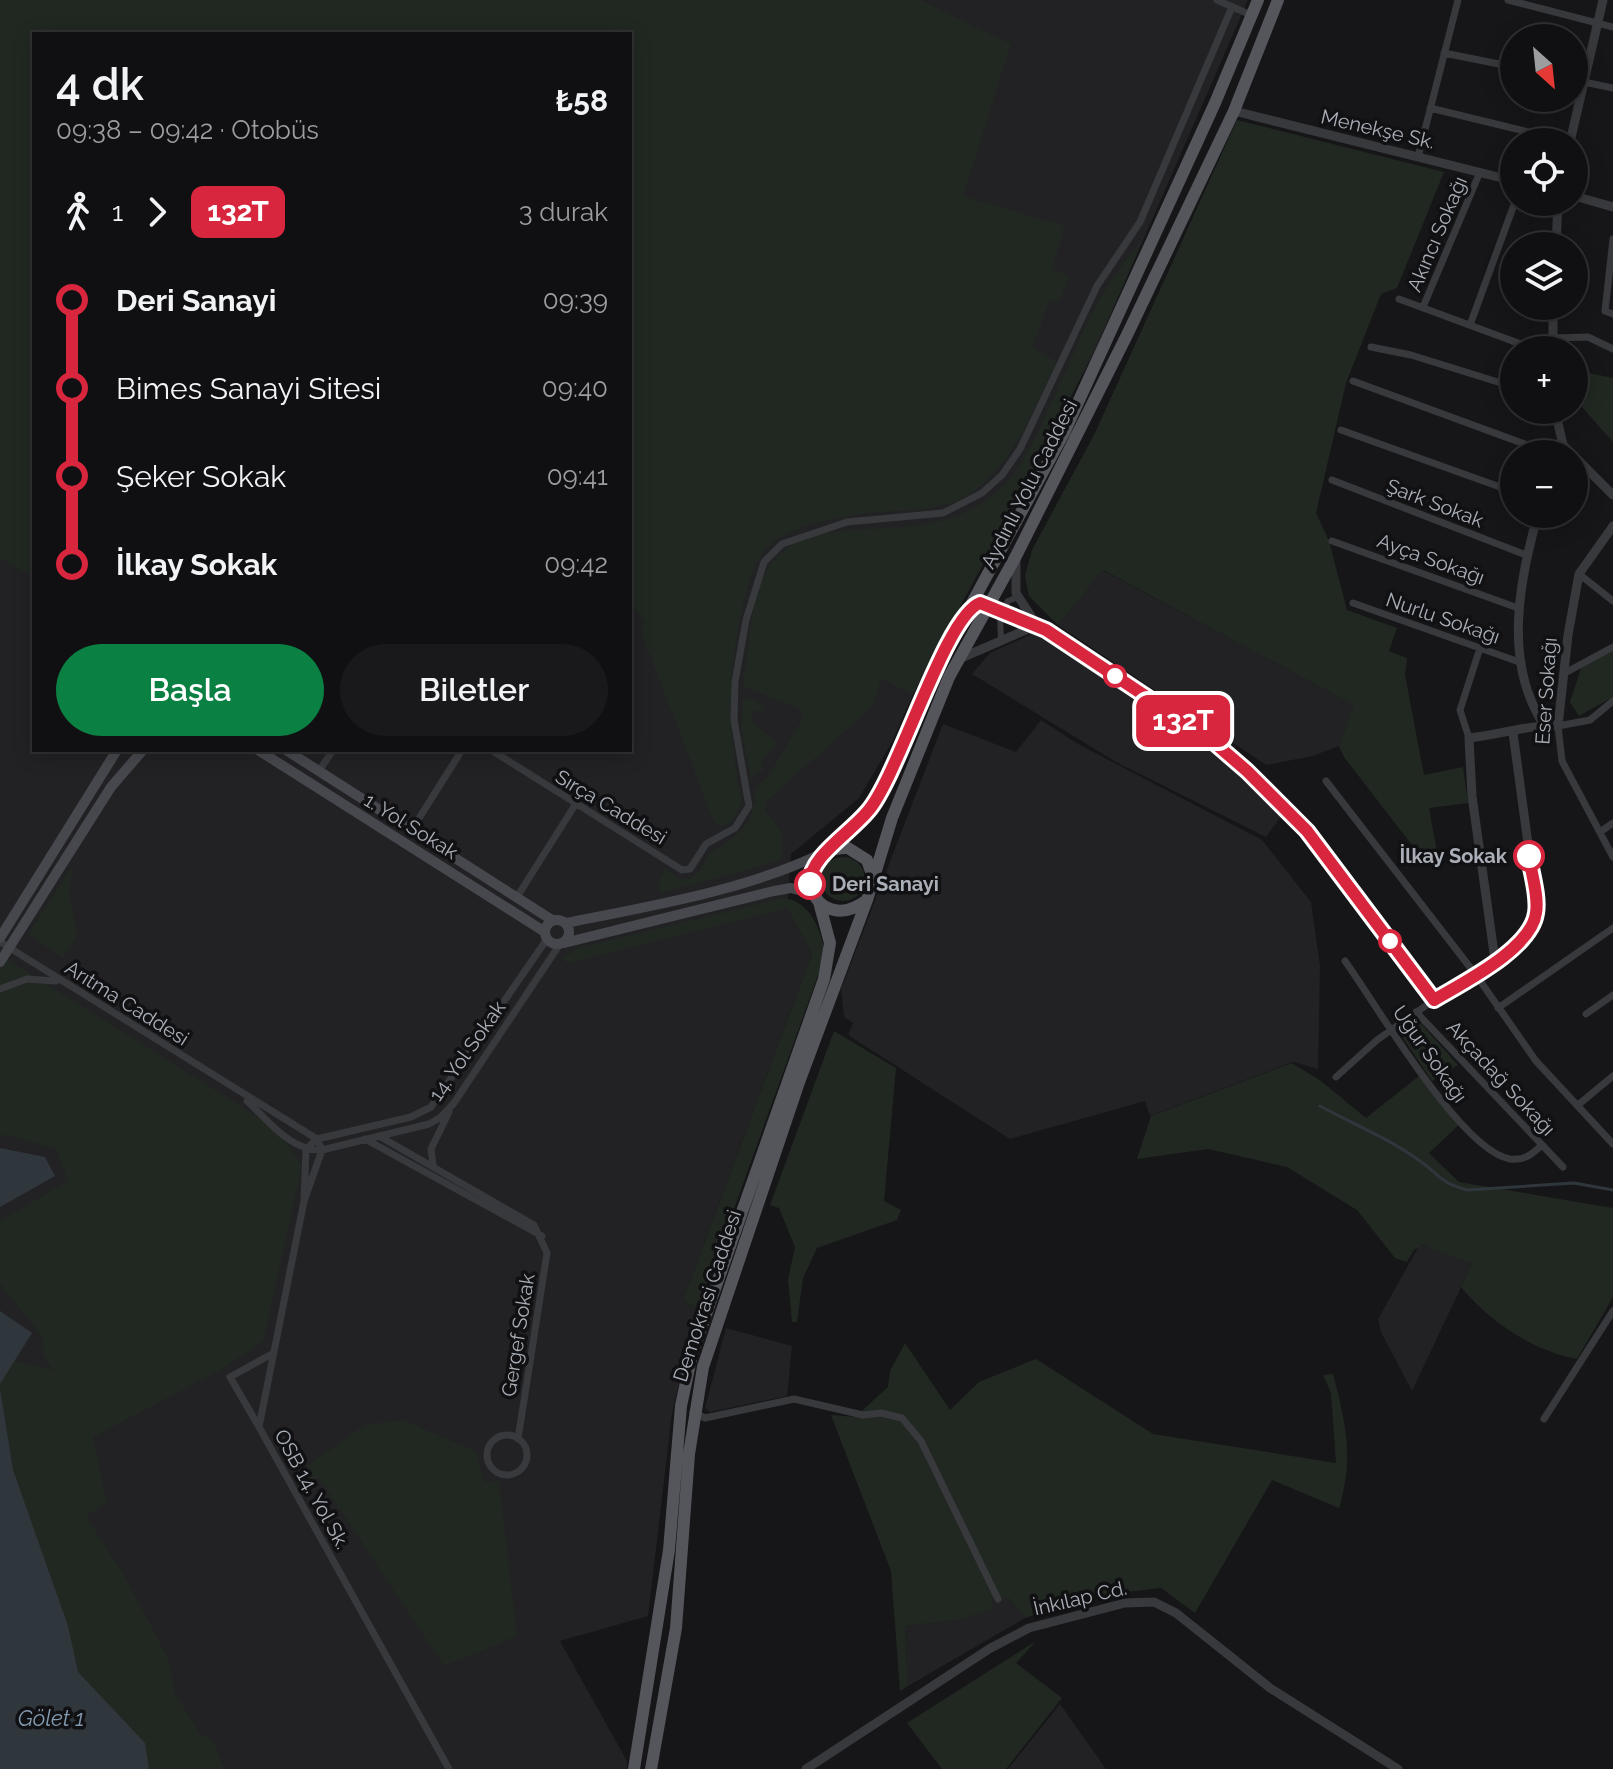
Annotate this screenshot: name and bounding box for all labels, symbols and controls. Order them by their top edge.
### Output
north arrow [1500,24,1588,112]
map controls [1500,24,1588,528]
text: 4 dk [56,59,144,110]
text: ₺58 [555,83,608,118]
street label: Menekşe Sk. [1319,104,1437,154]
text: 09:38 – 09:42 · Otobüs [56,115,319,145]
button: locate [1500,128,1588,216]
street label: Akıncı Sokağı [1402,173,1472,295]
icon: walk [56,190,100,234]
icon: forward [135,190,179,234]
text: 132T [207,195,269,228]
text: 1 [112,197,123,227]
text: 3 durak [519,197,608,227]
button: layers [1500,232,1588,320]
text: Deri Sanayi [116,283,276,318]
text: 09:39 [543,285,608,315]
button: + [1500,336,1588,424]
text: Bimes Sanayi Sitesi [116,371,381,406]
text: 09:40 [542,373,608,403]
street label: Aydınlı Yolu Caddesi [976,395,1082,573]
button: − [1500,440,1588,528]
text: Şeker Sokak [116,459,286,494]
text: 09:41 [547,461,608,491]
street label: Şark Sokak [1383,474,1487,533]
street label: Ayça Sokağı [1374,528,1488,590]
text: İlkay Sokak [116,547,277,582]
text: 09:42 [544,549,608,579]
street label: Nurlu Sokağı [1383,587,1503,649]
street label: Eser Sokağı [1530,637,1562,745]
button: Başla [56,644,324,736]
button: Biletler [340,644,608,736]
unlabelled marker [1104,665,1126,687]
line badge: 132T [1127,695,1239,747]
text: 132T [1152,704,1214,737]
street label: Sırça Caddesi [551,764,671,850]
street label: 1. Yol Sokak [360,788,463,864]
marker: İlkay Sokak [1514,841,1544,871]
place label: İlkay Sokak [1399,844,1508,868]
marker: Deri Sanayi [795,869,825,899]
place label: Deri Sanayi [832,872,939,896]
unlabelled marker [1379,930,1401,952]
street label: Arıtma Caddesi [61,955,193,1051]
street label: 14. Yol Sokak [424,996,511,1106]
street label: Uğur Sokağı [1388,1001,1472,1107]
street label: Akçadağ Sokağı [1442,1016,1560,1140]
street label: Demokrasi Caddesi [668,1207,746,1385]
street label: Gergef Sokak [496,1271,540,1398]
street label: OSB 14. Yol Sk. [269,1425,355,1553]
street label: İnkılap Cd. [1031,1575,1129,1620]
water label: Gölet 1 [18,1705,84,1731]

